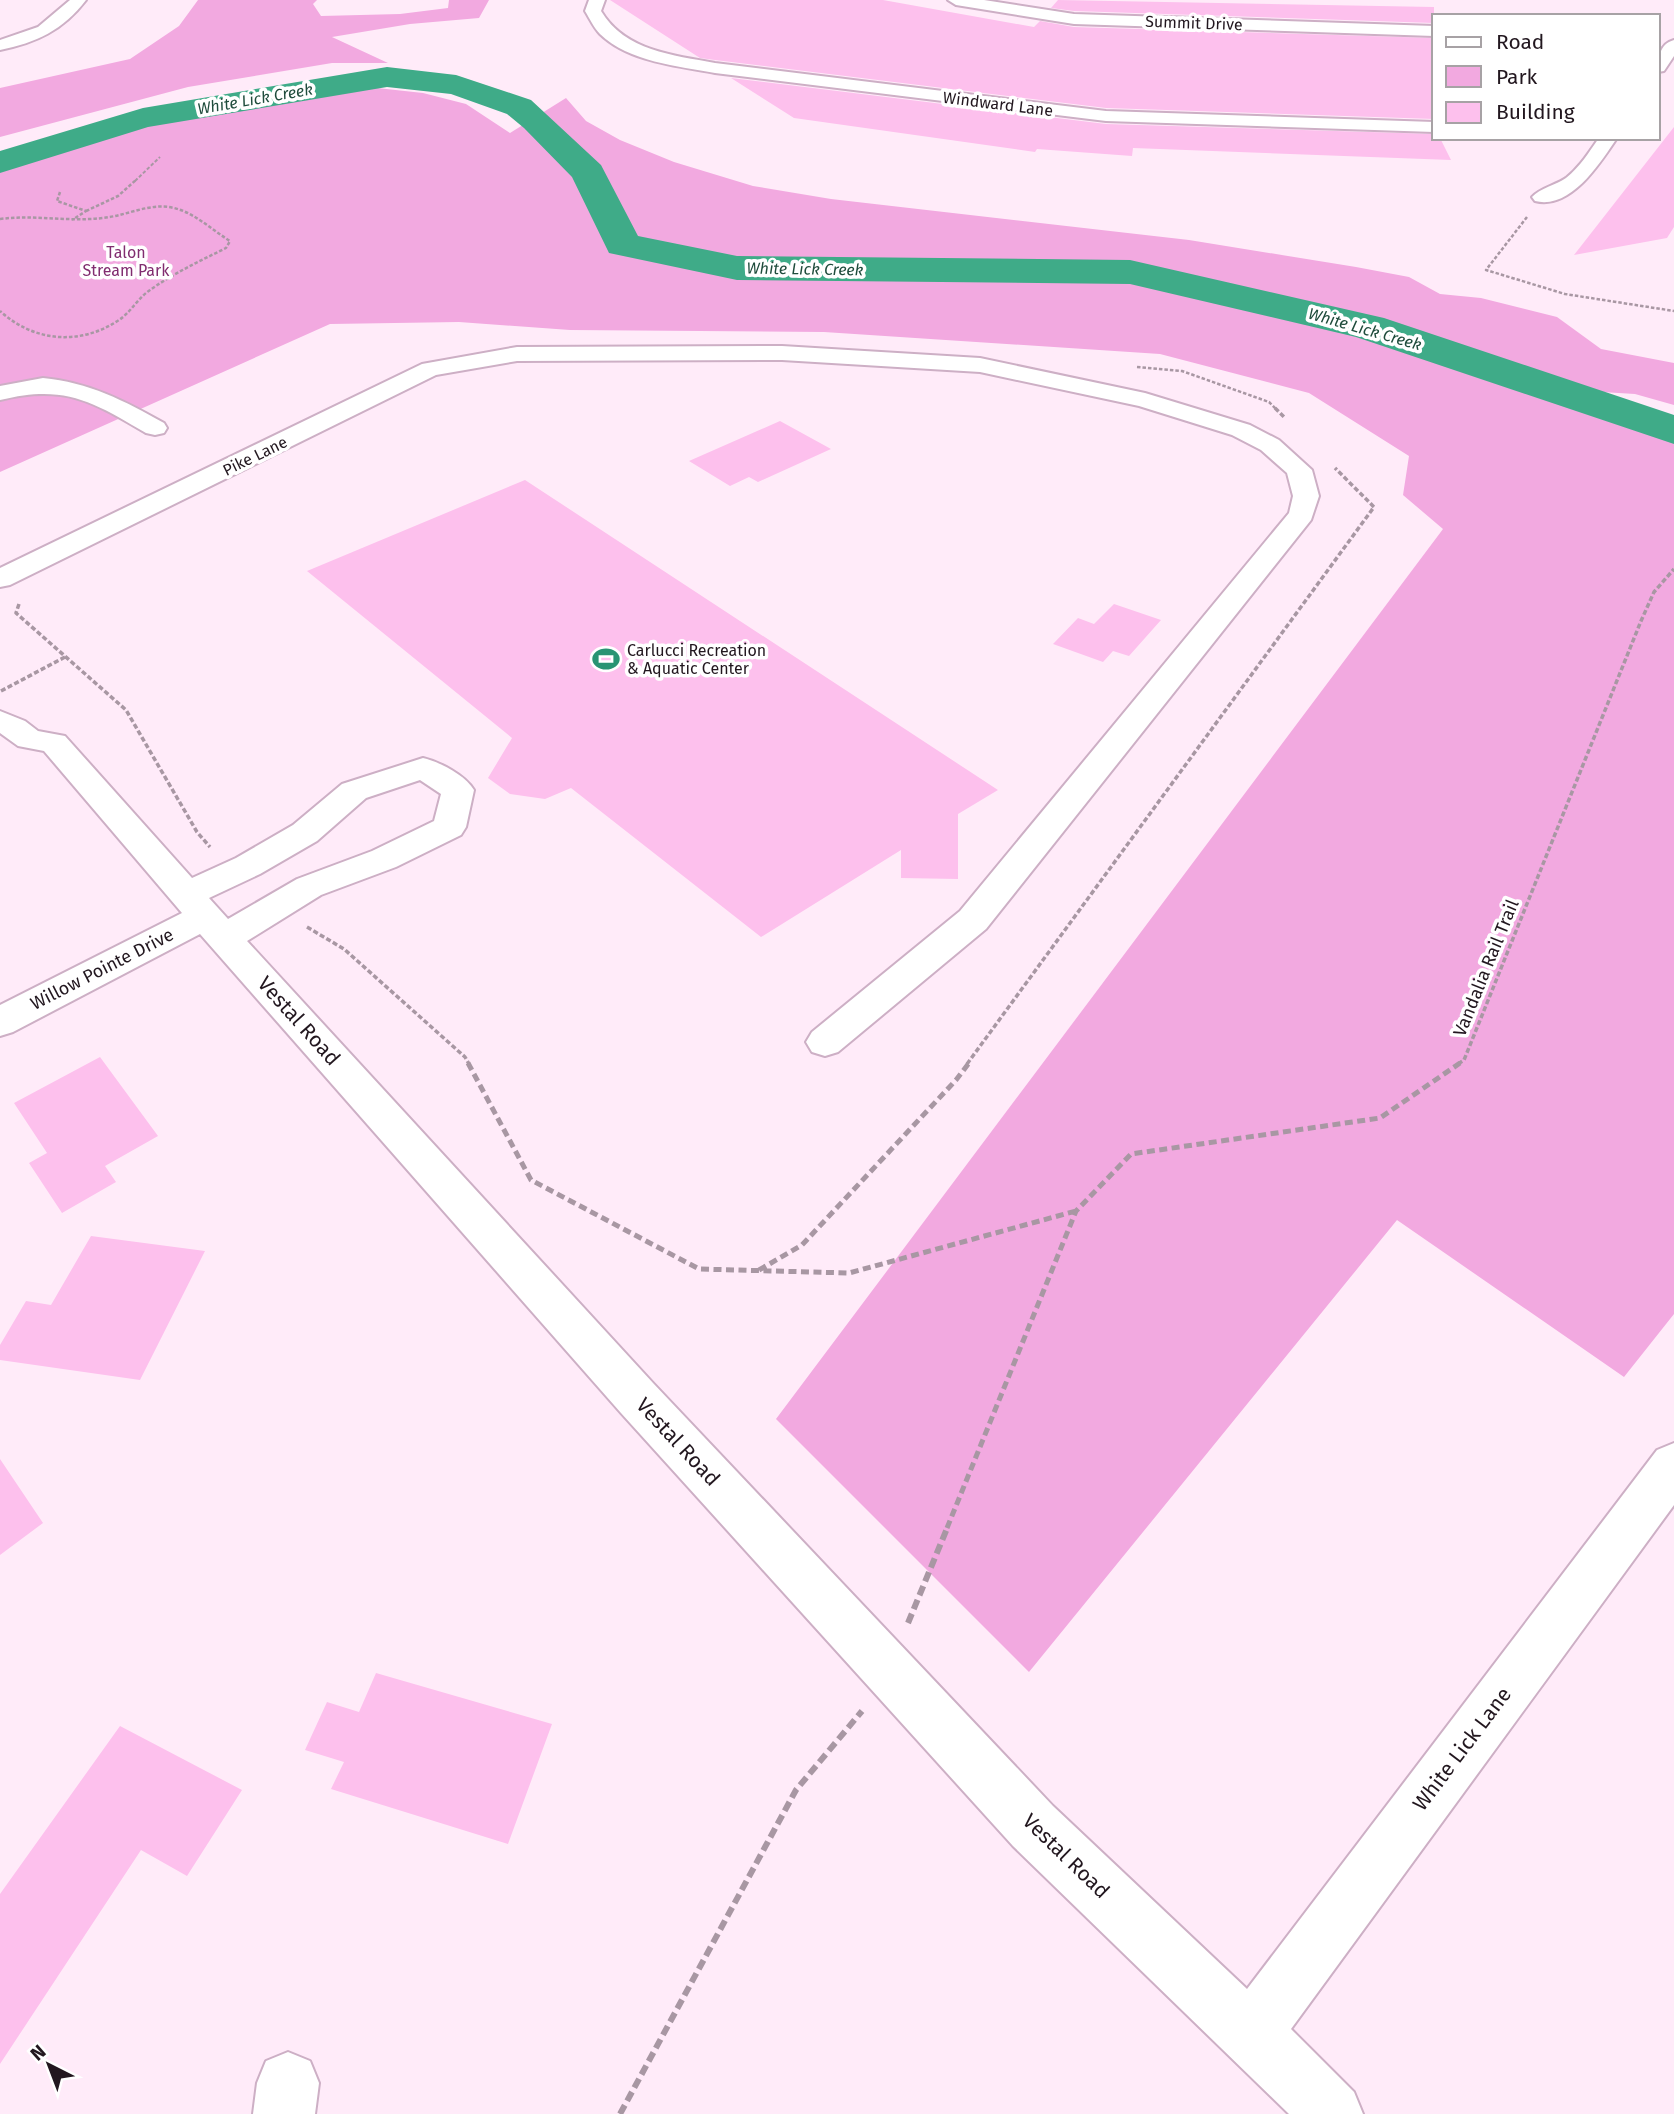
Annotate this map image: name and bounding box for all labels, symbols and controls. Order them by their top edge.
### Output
street label: Summit Drive [1145,12,1243,34]
legend [1432,14,1660,140]
text: Road [1496,29,1544,55]
text: Park [1496,64,1538,90]
water label: White Lick Creek [196,79,314,119]
street label: Windward Lane [942,88,1054,120]
text: Building [1496,99,1575,125]
park label: Talon Stream Park [83,243,170,280]
water label: White Lick Creek [746,258,864,280]
water label: White Lick Creek [1306,304,1424,354]
street label: Pike Lane [220,432,290,480]
place label: Carlucci Recreation & Aquatic Center [627,641,766,678]
sports icon: Carlucci Recreation & Aquatic Center [591,644,621,674]
street label: Vandalia Rail Trail [1448,896,1524,1040]
street label: Willow Pointe Drive [27,923,177,1015]
street label: Vestal Road [252,971,346,1071]
street label: Vestal Road [631,1392,725,1492]
street label: White Lick Lane [1407,1682,1517,1816]
street label: Vestal Road [1017,1808,1115,1904]
north arrow [14,2030,84,2100]
text: N [26,2040,50,2066]

